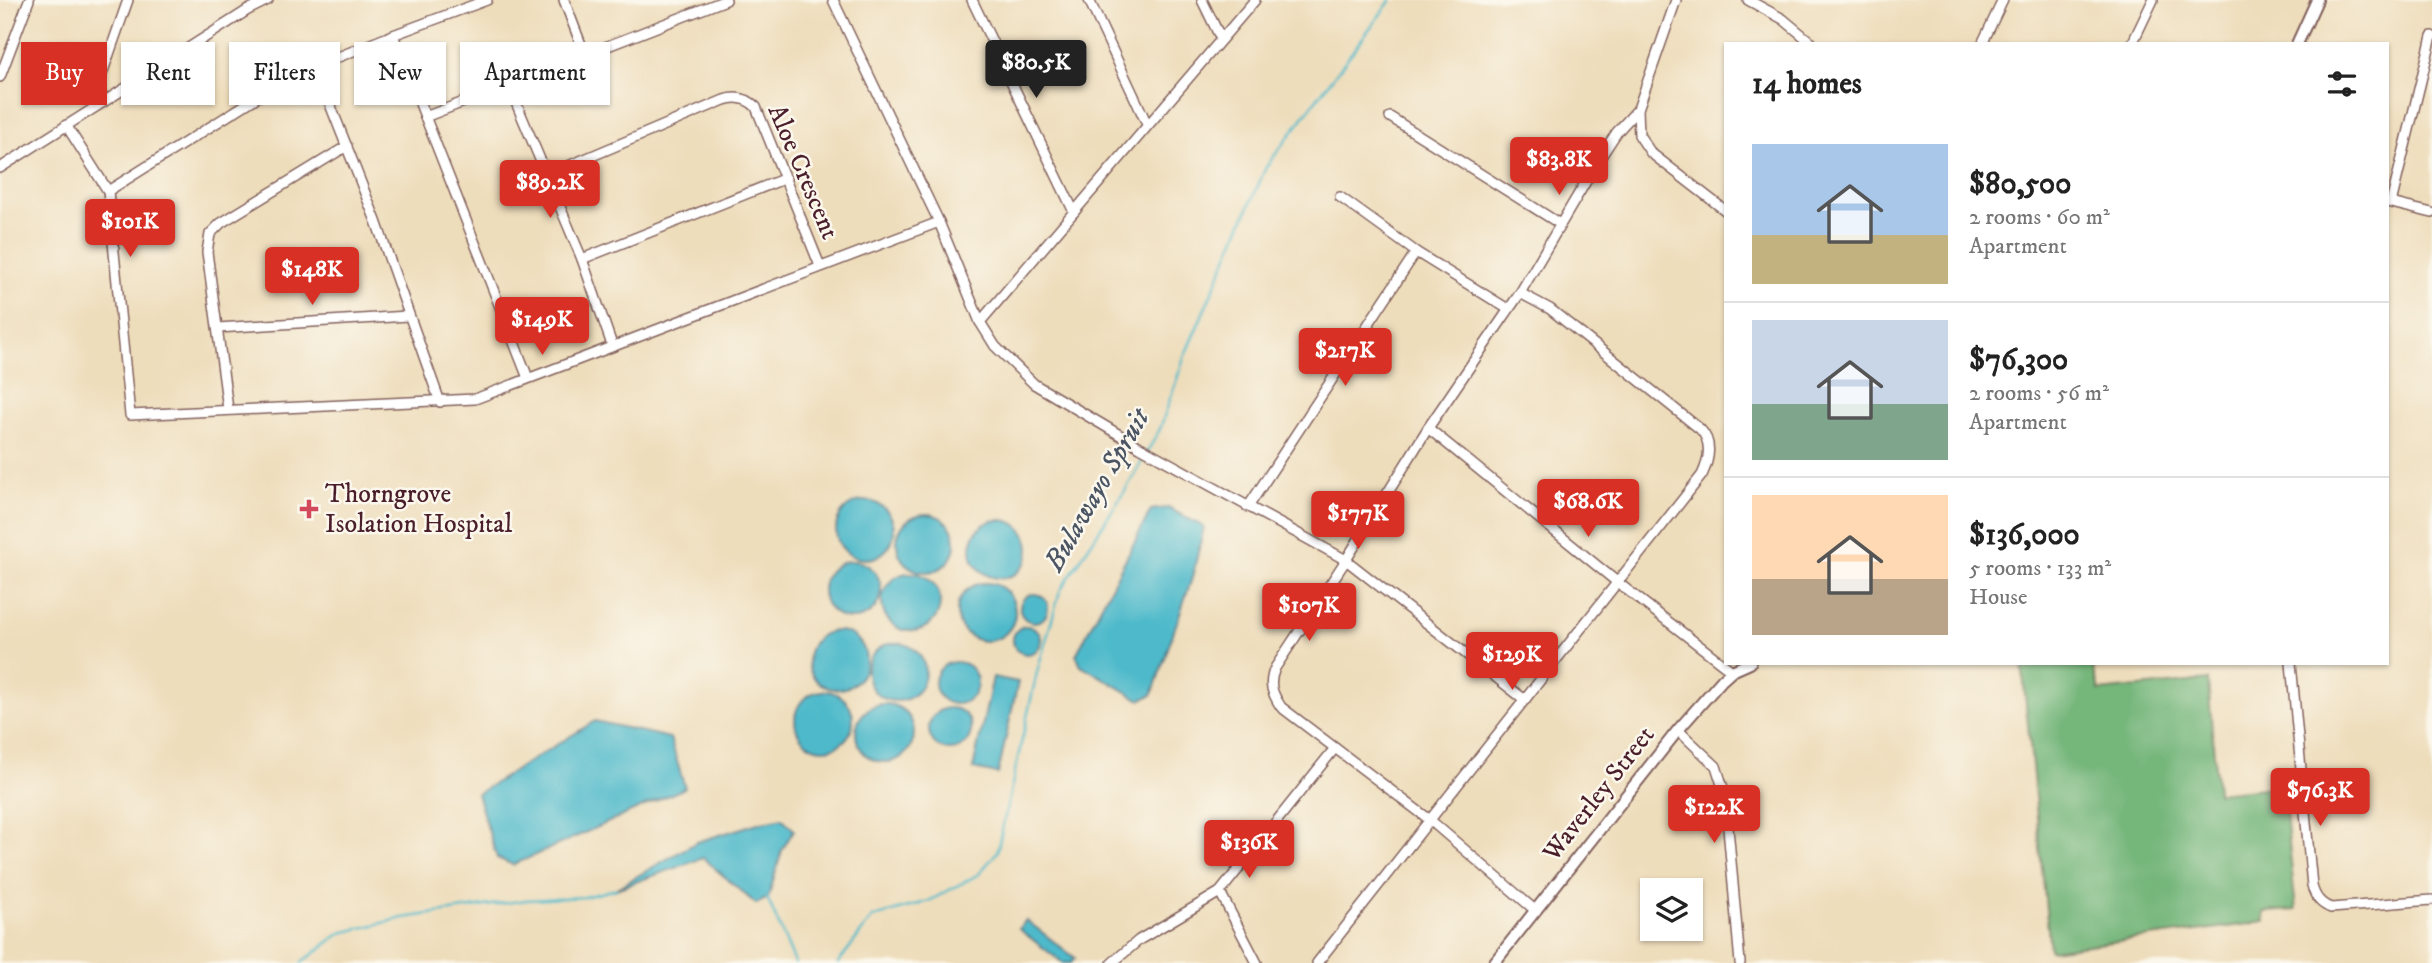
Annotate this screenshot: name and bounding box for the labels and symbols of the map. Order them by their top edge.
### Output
pin: $80.5K [979,41,1093,100]
street label: Aloe Crescent [760,100,846,244]
pin: $83.8K [1502,138,1616,197]
pin: $89.2K [493,160,607,220]
pin: $101K [81,200,179,259]
pin: $148K [263,247,361,307]
pin: $149K [493,298,591,357]
pin: $217K [1296,328,1394,388]
water label: Bulawayo Spruit [1036,401,1159,578]
place label: Thorngrove Isolation Hospital [325,478,512,541]
pin: $68.6K [1531,480,1645,539]
pin: $177K [1309,491,1407,551]
marker: Thorngrove Isolation Hospital [299,499,319,519]
pin: $107K [1260,584,1358,643]
pin: $129K [1463,632,1561,692]
street label: Waverley Street [1535,720,1662,869]
pin: $76.3K [2263,768,2377,828]
pin: $122K [1665,786,1763,845]
pin: $136K [1200,820,1298,880]

